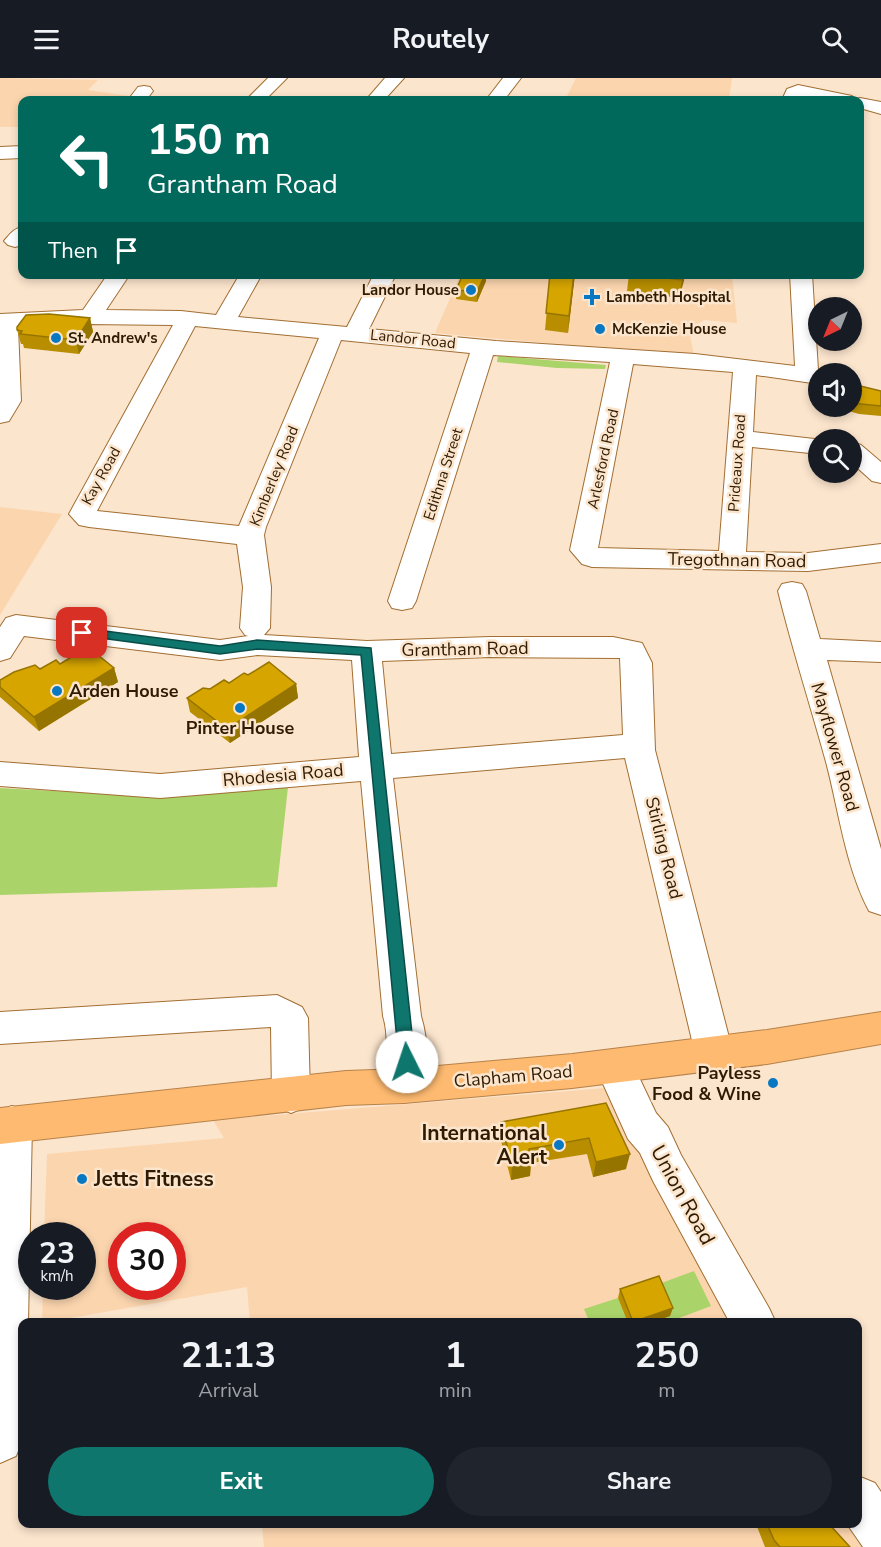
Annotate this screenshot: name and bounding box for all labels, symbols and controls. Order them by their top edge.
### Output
text: Routely [392,21,489,58]
icon: menu [30,23,63,56]
icon: search [818,23,851,56]
text: 150 m [147,112,271,169]
icon: left [48,120,126,198]
text: Grantham Road [147,166,338,203]
icon: arrive [110,234,143,267]
text: Then [48,236,98,266]
place label: Landor House [362,280,459,300]
marker: Landor House [464,283,478,297]
place label: Lambeth Hospital [606,287,731,307]
marker: Lambeth Hospital [583,288,601,306]
north arrow [808,297,862,351]
map controls [808,297,862,483]
place label: McKenzie House [612,319,726,339]
marker: McKenzie House [593,322,607,336]
street label: Landor Road [369,325,457,353]
place label: St. Andrew's [68,328,158,348]
marker: St. Andrew's [49,331,63,345]
button: sound [808,363,862,417]
street label: Arlesford Road [583,407,623,511]
street label: Prideaux Road [724,413,750,513]
street label: Kimberley Road [245,423,303,529]
street label: Edithna Street [419,425,468,523]
button: search [808,429,862,483]
street label: Kay Road [77,443,125,509]
street label: Tregothnan Road [667,547,807,573]
pin [56,607,107,658]
icon: arrive [65,616,98,649]
street label: Grantham Road [401,636,529,662]
place label: Arden House [69,679,179,703]
street label: Mayflower Road [805,680,865,814]
marker: Arden House [50,684,64,698]
marker: Pinter House [233,701,247,715]
place label: Pinter House [186,716,295,740]
street label: Rhodesia Road [222,758,344,792]
street label: Stirling Road [640,794,688,902]
position arrow [375,1030,439,1094]
street label: Clapham Road [453,1059,573,1093]
place label: Payless Food & Wine [652,1061,761,1106]
marker: Payless Food & Wine [766,1076,780,1090]
place label: International Alert [421,1119,548,1171]
marker: International Alert [552,1138,566,1152]
street label: Union Road [644,1140,722,1250]
place label: Jetts Fitness [93,1165,214,1193]
marker: Jetts Fitness [75,1172,89,1186]
speed limit sign: 30 [108,1222,186,1300]
text: 23 [39,1233,75,1274]
text: km/h [40,1266,74,1286]
text: 21:13 [181,1331,276,1380]
text: 1 [444,1331,466,1380]
text: 250 [634,1331,699,1380]
text: Arrival [198,1377,258,1404]
text: min [439,1377,472,1404]
text: m [658,1377,675,1404]
button: Exit [48,1447,434,1516]
button: Share [446,1447,832,1516]

